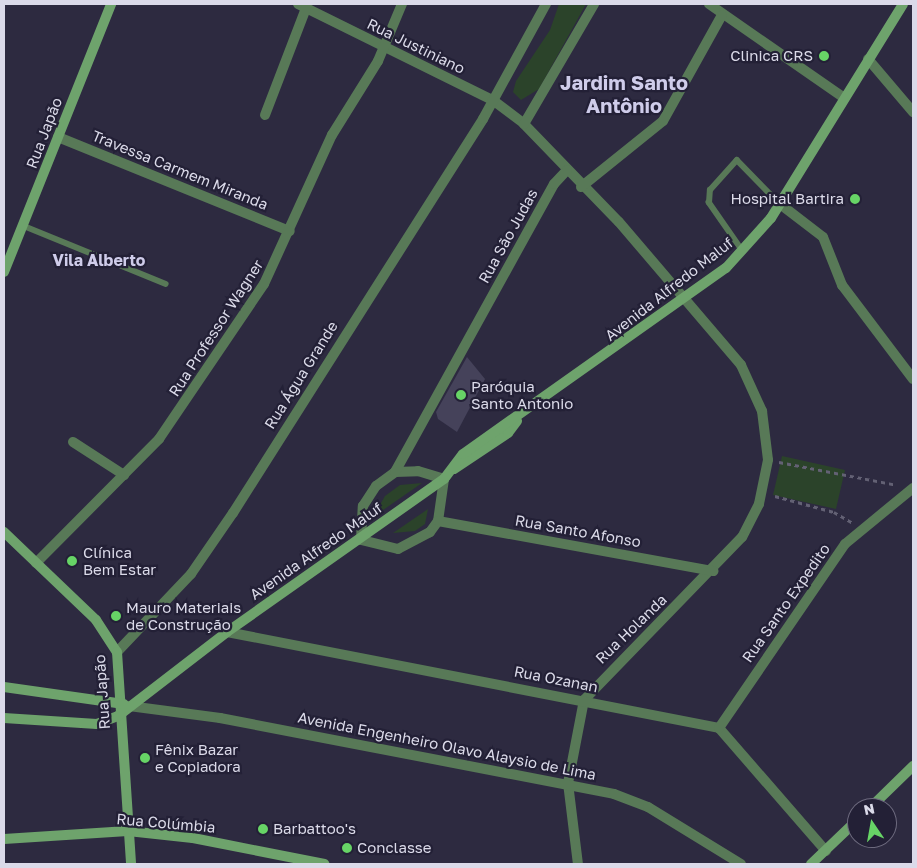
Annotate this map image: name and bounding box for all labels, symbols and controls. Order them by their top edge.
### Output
street label: Rua Justiniano [364,15,468,77]
place label: Clinica CRS [730,47,813,65]
marker: Clinica CRS [817,49,831,63]
district label: Jardim Santo Antônio [560,71,688,118]
street label: Rua Japão [22,95,66,171]
street label: Travessa Carmem Miranda [89,126,271,214]
street label: Rua São Judas [475,186,541,286]
place label: Hospital Bartira [731,190,844,208]
marker: Hospital Bartira [848,192,862,206]
street label: Avenida Alfredo Maluf [601,233,737,345]
district label: Vila Alberto [53,250,145,270]
street label: Rua Professor Wagner [165,256,267,400]
street label: Rua Água Grande [261,318,341,432]
place label: Paróquia Santo Antonio [471,377,573,412]
marker: Paróquia Santo Antonio [455,389,467,401]
street label: Avenida Alfredo Maluf [246,498,386,604]
street label: Rua Santo Afonso [514,511,642,551]
street label: Rua Santo Expedito [738,540,834,666]
place label: Clínica Bem Estar [83,543,156,578]
marker: Clínica Bem Estar [65,554,79,568]
street label: Rua Holanda [592,591,670,667]
place label: Mauro Materiais de Construção [126,598,241,633]
marker: Mauro Materiais de Construção [110,610,122,622]
street label: Rua Japão [90,654,114,730]
street label: Rua Ozanan [512,662,600,696]
street label: Avenida Engenheiro Olavo Alaysio de Lima [296,708,598,784]
place label: Fênix Bazar e Copiadora [155,740,241,775]
marker: Fênix Bazar e Copiadora [139,752,151,764]
north arrow [847,798,897,848]
text: N [862,799,876,818]
street label: Rua Colúmbia [116,810,216,836]
place label: Barbattoo's [273,820,356,838]
marker: Barbattoo's [257,823,269,835]
place label: Conclasse [357,839,431,857]
marker: Conclasse [341,842,353,854]

